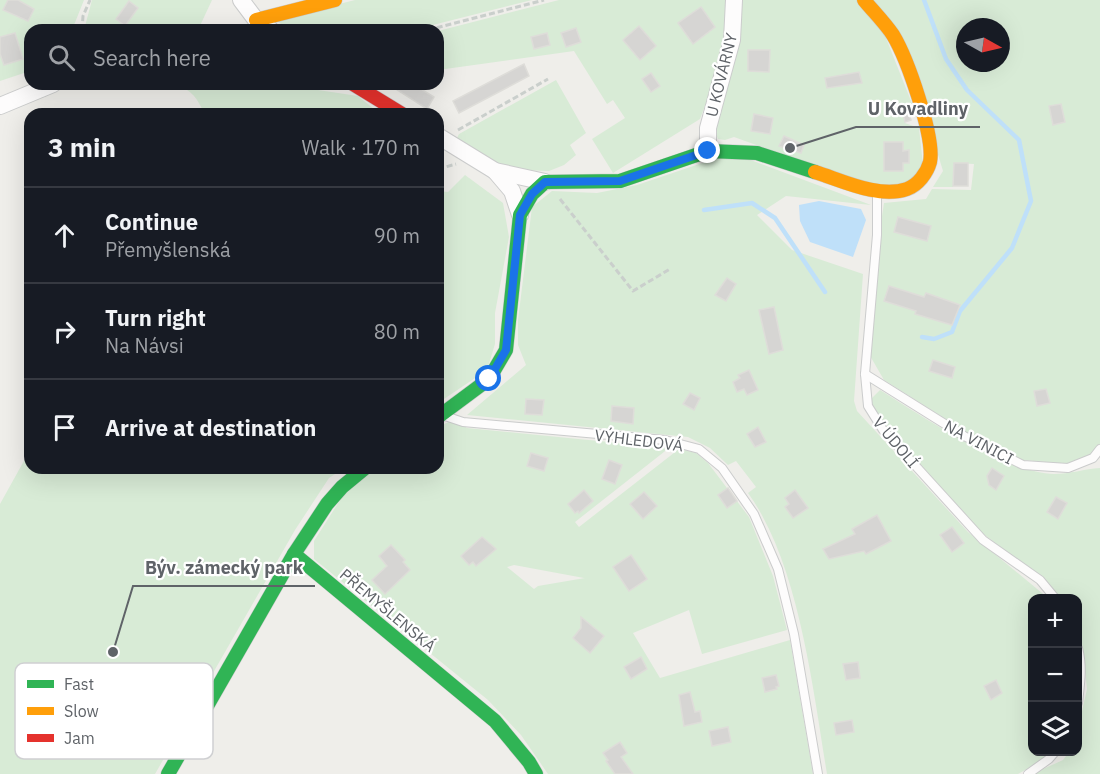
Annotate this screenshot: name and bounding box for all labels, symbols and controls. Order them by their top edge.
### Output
north arrow [956,18,1010,72]
search box [24,24,444,90]
street label: U KOVÁRNY [700,30,741,119]
icon: search [45,41,78,74]
text: Search here [93,43,211,72]
callout: U Kovadliny [856,91,980,127]
text: U Kovadliny [868,97,969,120]
text: 3 min [48,130,116,164]
text: Walk · 170 m [302,134,420,161]
route end [694,137,720,163]
text: Continue [105,207,198,236]
icon: ahead [48,219,81,252]
text: 90 m [374,222,420,249]
text: Přemyšlenská [105,236,231,263]
text: Turn right [105,303,206,332]
icon: right [48,315,81,348]
text: 80 m [374,318,420,345]
text: Na Návsi [105,332,184,359]
route start [475,365,501,391]
icon: arrive [48,411,81,444]
street label: V ÚDOLÍ [869,412,924,472]
text: Arrive at destination [105,413,316,442]
street label: NA VINICI [941,415,1017,469]
street label: VÝHLEDOVÁ [594,424,685,455]
callout: Býv. zámecký park [133,550,315,586]
text: Býv. zámecký park [145,556,304,579]
street label: PŘEMYŠLENSKÁ [336,563,441,656]
map controls [1028,594,1082,756]
button: + [1028,594,1082,648]
button: − [1028,648,1082,702]
legend [15,663,213,759]
text: Fast [64,674,94,694]
text: Slow [64,701,99,721]
button: layers [1028,702,1082,756]
text: Jam [64,728,95,748]

